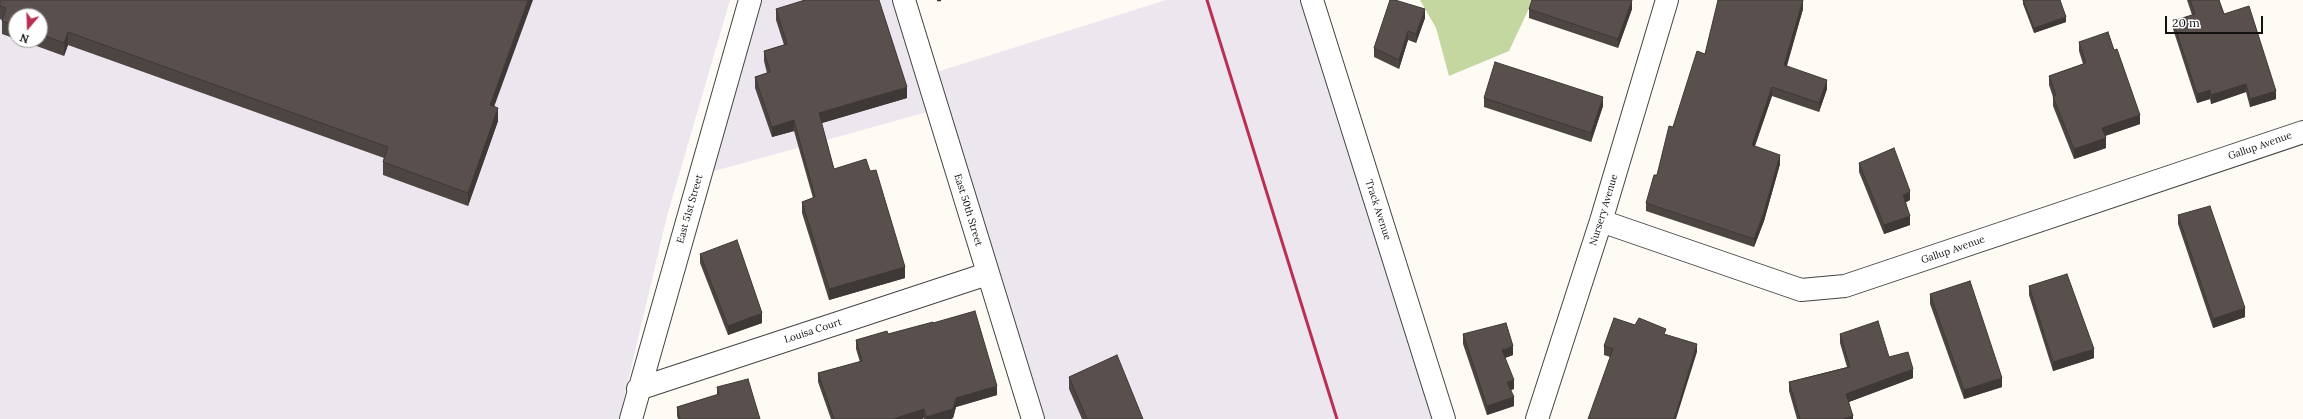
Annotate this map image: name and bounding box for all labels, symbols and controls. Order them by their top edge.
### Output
north arrow [8,8,48,48]
scale bar [2167,8,2265,34]
text: 20 m [2172,15,2200,30]
text: N [18,30,31,46]
street label: Gallup Avenue [2227,129,2293,163]
street label: East 50th Street [951,172,985,248]
street label: East 51st Street [674,173,706,245]
street label: Nursery Avenue [1587,173,1621,247]
street label: Track Avenue [1363,178,1393,242]
street label: Gallup Avenue [1920,233,1986,267]
street label: Louisa Court [783,316,843,346]

